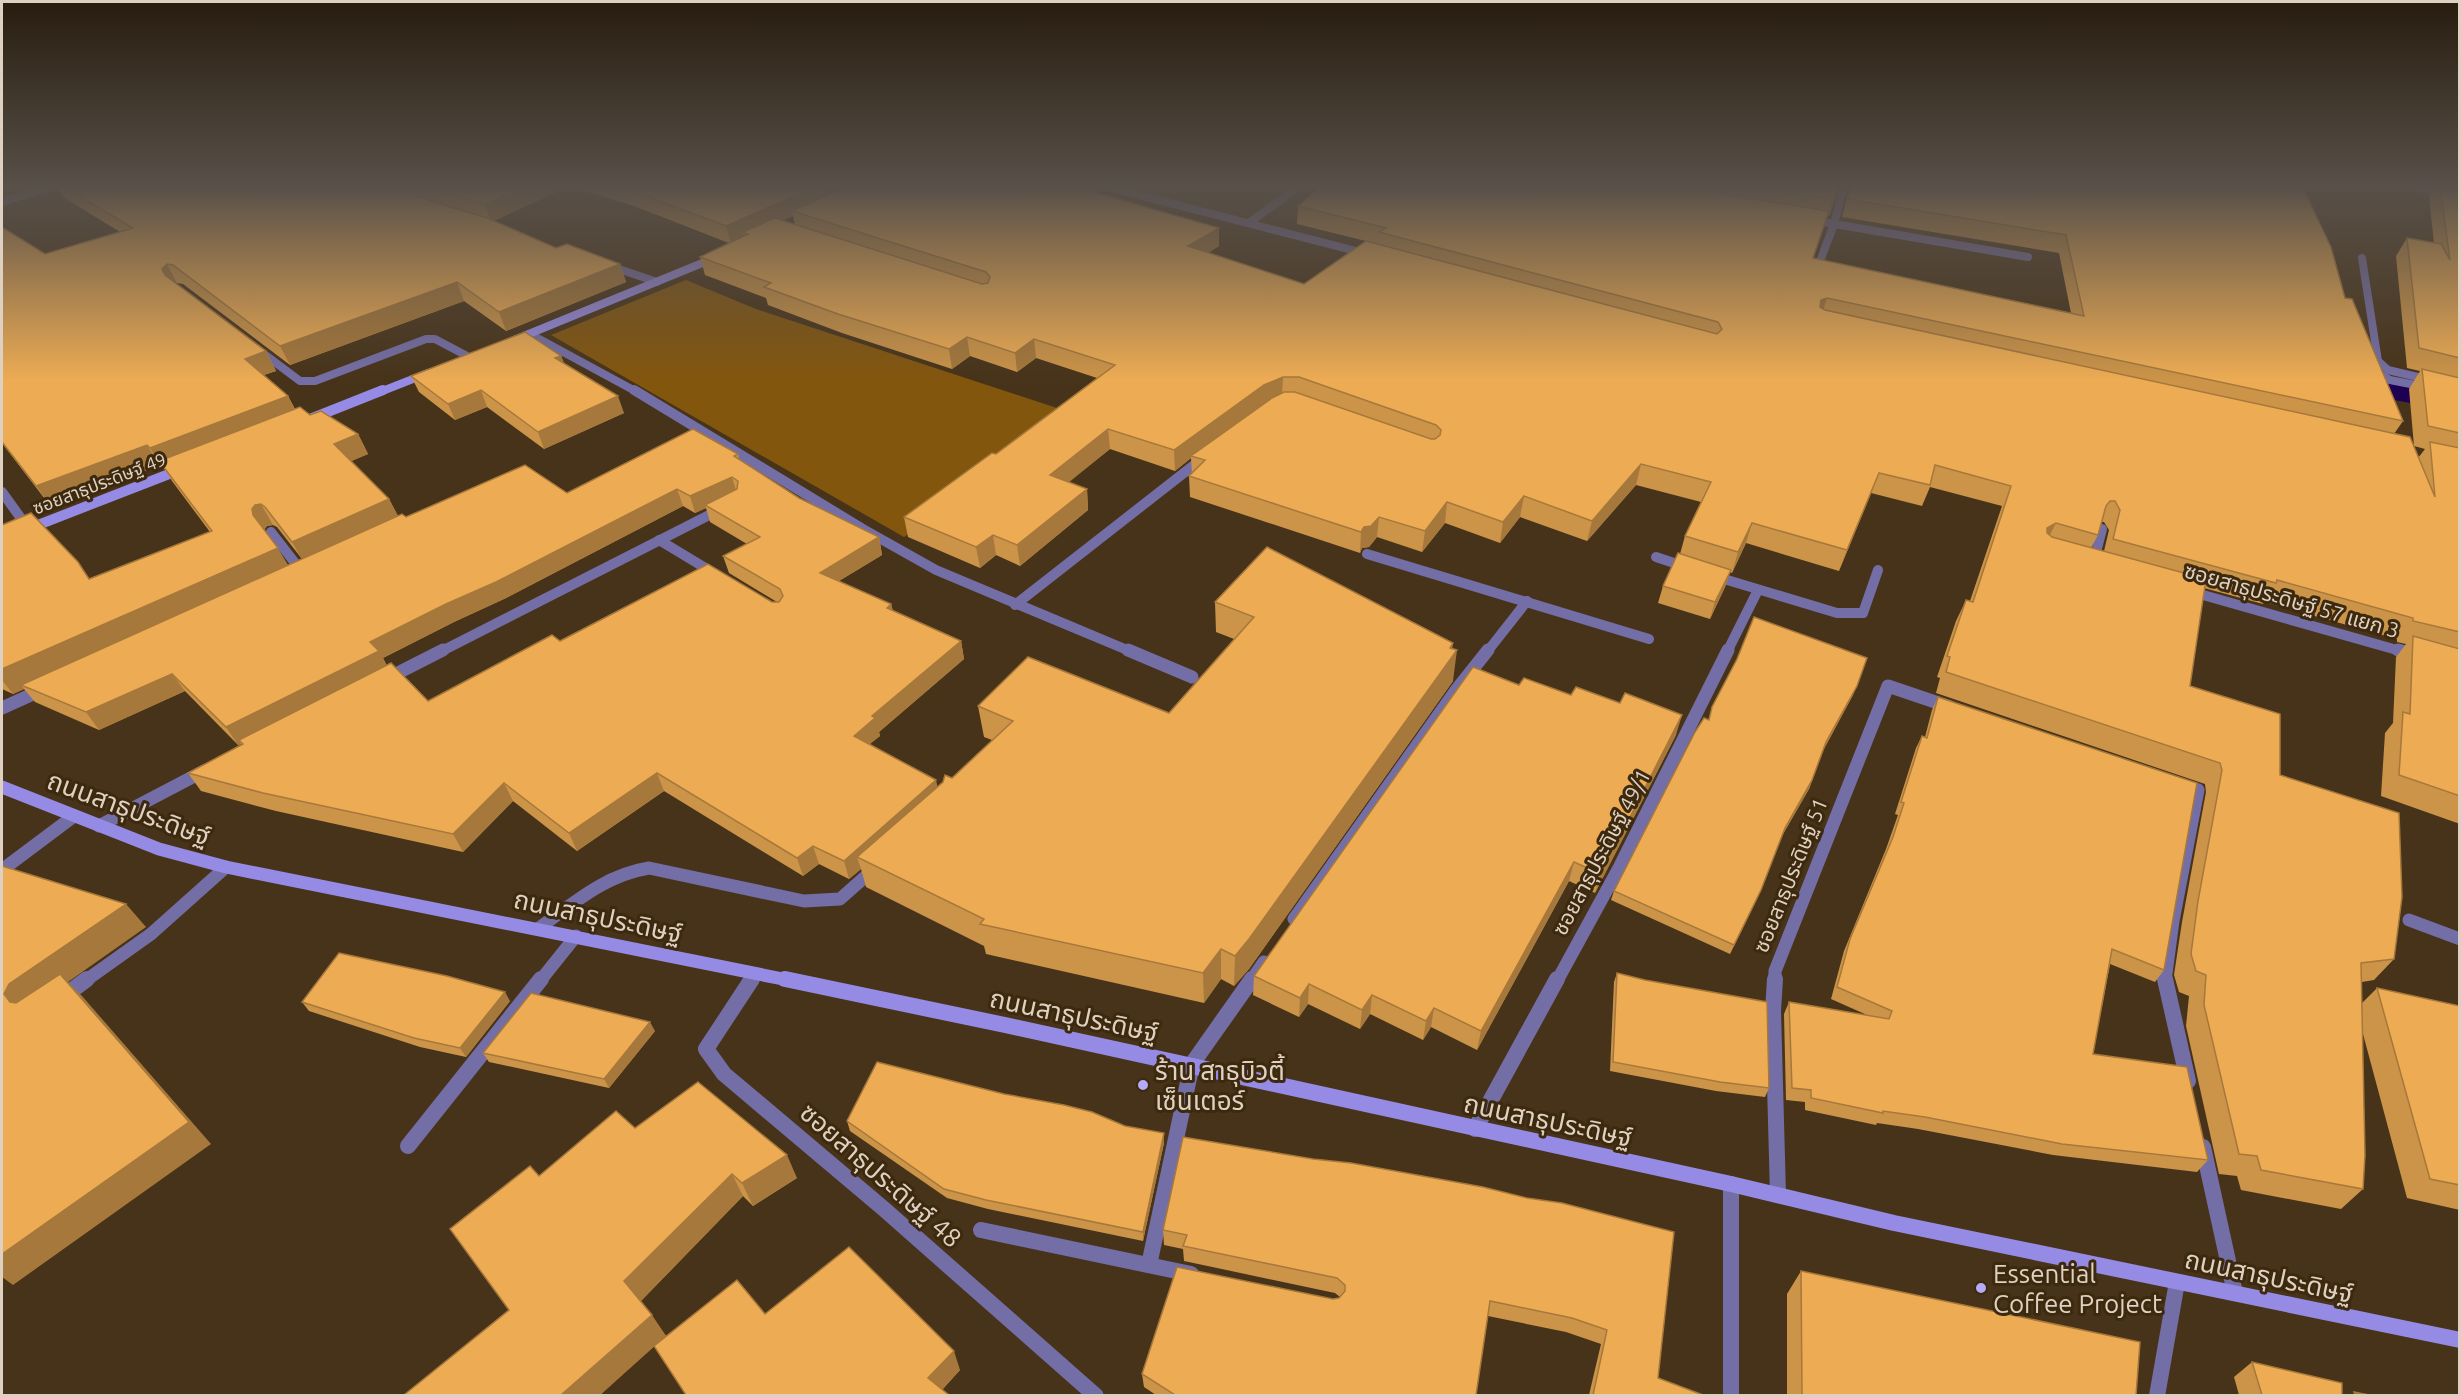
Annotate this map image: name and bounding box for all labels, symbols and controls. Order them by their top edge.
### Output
street label: ซอยสาธุประดิษฐ์ 49 [30,448,169,519]
street label: ซอยสาธุประดิษฐ์ 57 แยก 3 [2181,558,2402,644]
street label: ถนนสาธุประดิษฐ์ [43,765,215,853]
street label: ซอยสาธุประดิษฐ์ 49/1 [1547,765,1657,940]
street label: ซอยสาธุประดิษฐ์ 51 [1748,794,1834,957]
street label: ถนนสาธุประดิษฐ์ [511,884,685,950]
street label: ถนนสาธุประดิษฐ์ [987,983,1161,1049]
place label: ร้าน สาธุบิวตี้ เซ็นเตอร์ [1155,1053,1285,1115]
marker: ร้าน สาธุบิวตี้ เซ็นเตอร์ [1136,1078,1150,1092]
street label: ถนนสาธุประดิษฐ์ [1461,1088,1635,1154]
street label: ซอยสาธุประดิษฐ์ 48 [793,1097,967,1254]
street label: ถนนสาธุประดิษฐ์ [2182,1244,2356,1310]
place label: Essential Coffee Project [1993,1259,2162,1318]
marker: Essential Coffee Project [1974,1281,1988,1295]

